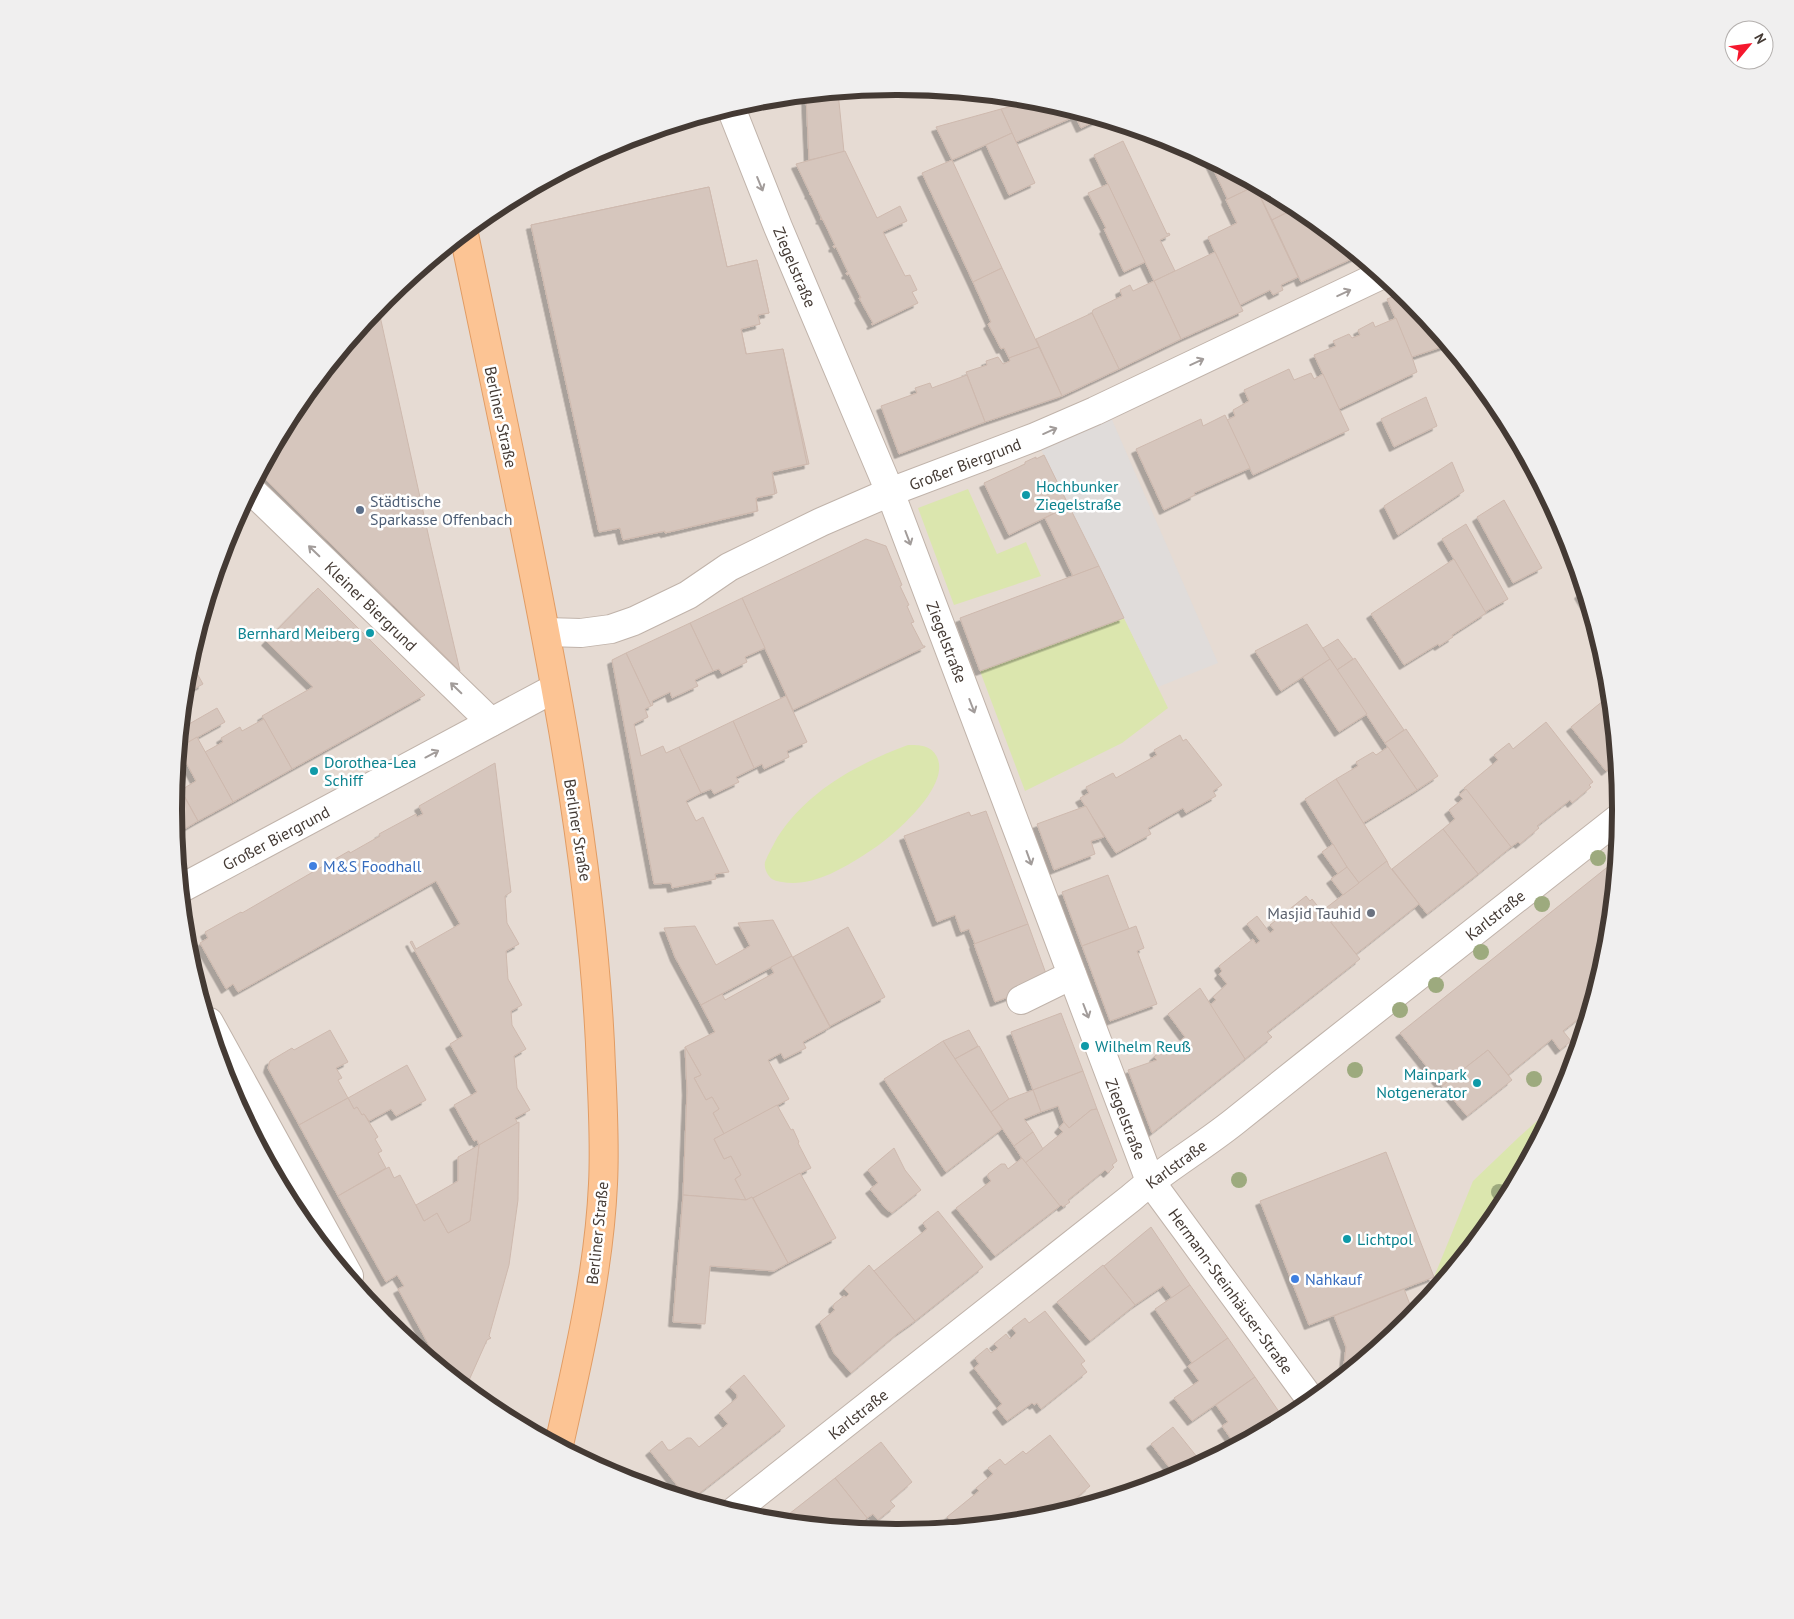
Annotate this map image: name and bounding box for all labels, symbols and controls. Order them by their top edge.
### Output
north arrow [1724,20,1774,70]
text: N [1750,30,1770,47]
one-way arrow [757,176,766,191]
street label: Ziegelstraße [769,224,821,310]
one-way arrow [1336,287,1351,297]
one-way arrow [1189,357,1204,367]
street label: Berliner Straße [480,364,522,470]
one-way arrow [1042,425,1057,435]
street label: Großer Biergrund [906,433,1024,495]
place label: Hochbunker Ziegelstraße [1036,476,1122,514]
marker: Hochbunker Ziegelstraße [1020,489,1032,501]
place label: Städtische Sparkasse Offenbach [370,491,512,529]
marker: Städtische Sparkasse Offenbach [354,504,366,516]
one-way arrow [904,530,913,545]
one-way arrow [308,545,321,557]
street label: Kleiner Biergrund [321,557,421,655]
street label: Ziegelstraße [922,599,972,685]
place label: Bernhard Meiberg [237,623,360,643]
marker: Bernhard Meiberg [364,627,376,639]
one-way arrow [451,683,463,695]
one-way arrow [968,698,977,713]
one-way arrow [424,749,439,758]
place label: Dorothea-Lea Schiff [324,752,416,790]
marker: Dorothea-Lea Schiff [308,765,320,777]
street label: Berliner Straße [560,777,596,883]
street label: Großer Biergrund [219,801,333,875]
one-way arrow [1025,850,1034,866]
place label: M&S Foodhall [323,856,422,876]
marker: M&S Foodhall [307,860,319,872]
street label: Karlstraße [1461,885,1529,945]
place label: Masjid Tauhid [1267,903,1361,923]
marker: Masjid Tauhid [1365,907,1377,919]
one-way arrow [1082,1003,1091,1018]
place label: Wilhelm Reuß [1095,1036,1191,1056]
marker: Wilhelm Reuß [1079,1040,1091,1052]
place label: Mainpark Notgenerator [1376,1064,1468,1102]
street label: Ziegelstraße [1101,1076,1151,1162]
marker: Mainpark Notgenerator [1471,1077,1483,1089]
street label: Karlstraße [1142,1135,1210,1193]
street label: Berliner Straße [582,1181,612,1285]
street label: Hermann-Steinhäuser-Straße [1164,1204,1298,1378]
place label: Lichtpol [1357,1229,1413,1249]
marker: Lichtpol [1341,1233,1353,1245]
place label: Nahkauf [1305,1269,1363,1289]
marker: Nahkauf [1289,1273,1301,1285]
street label: Karlstraße [824,1384,892,1444]

